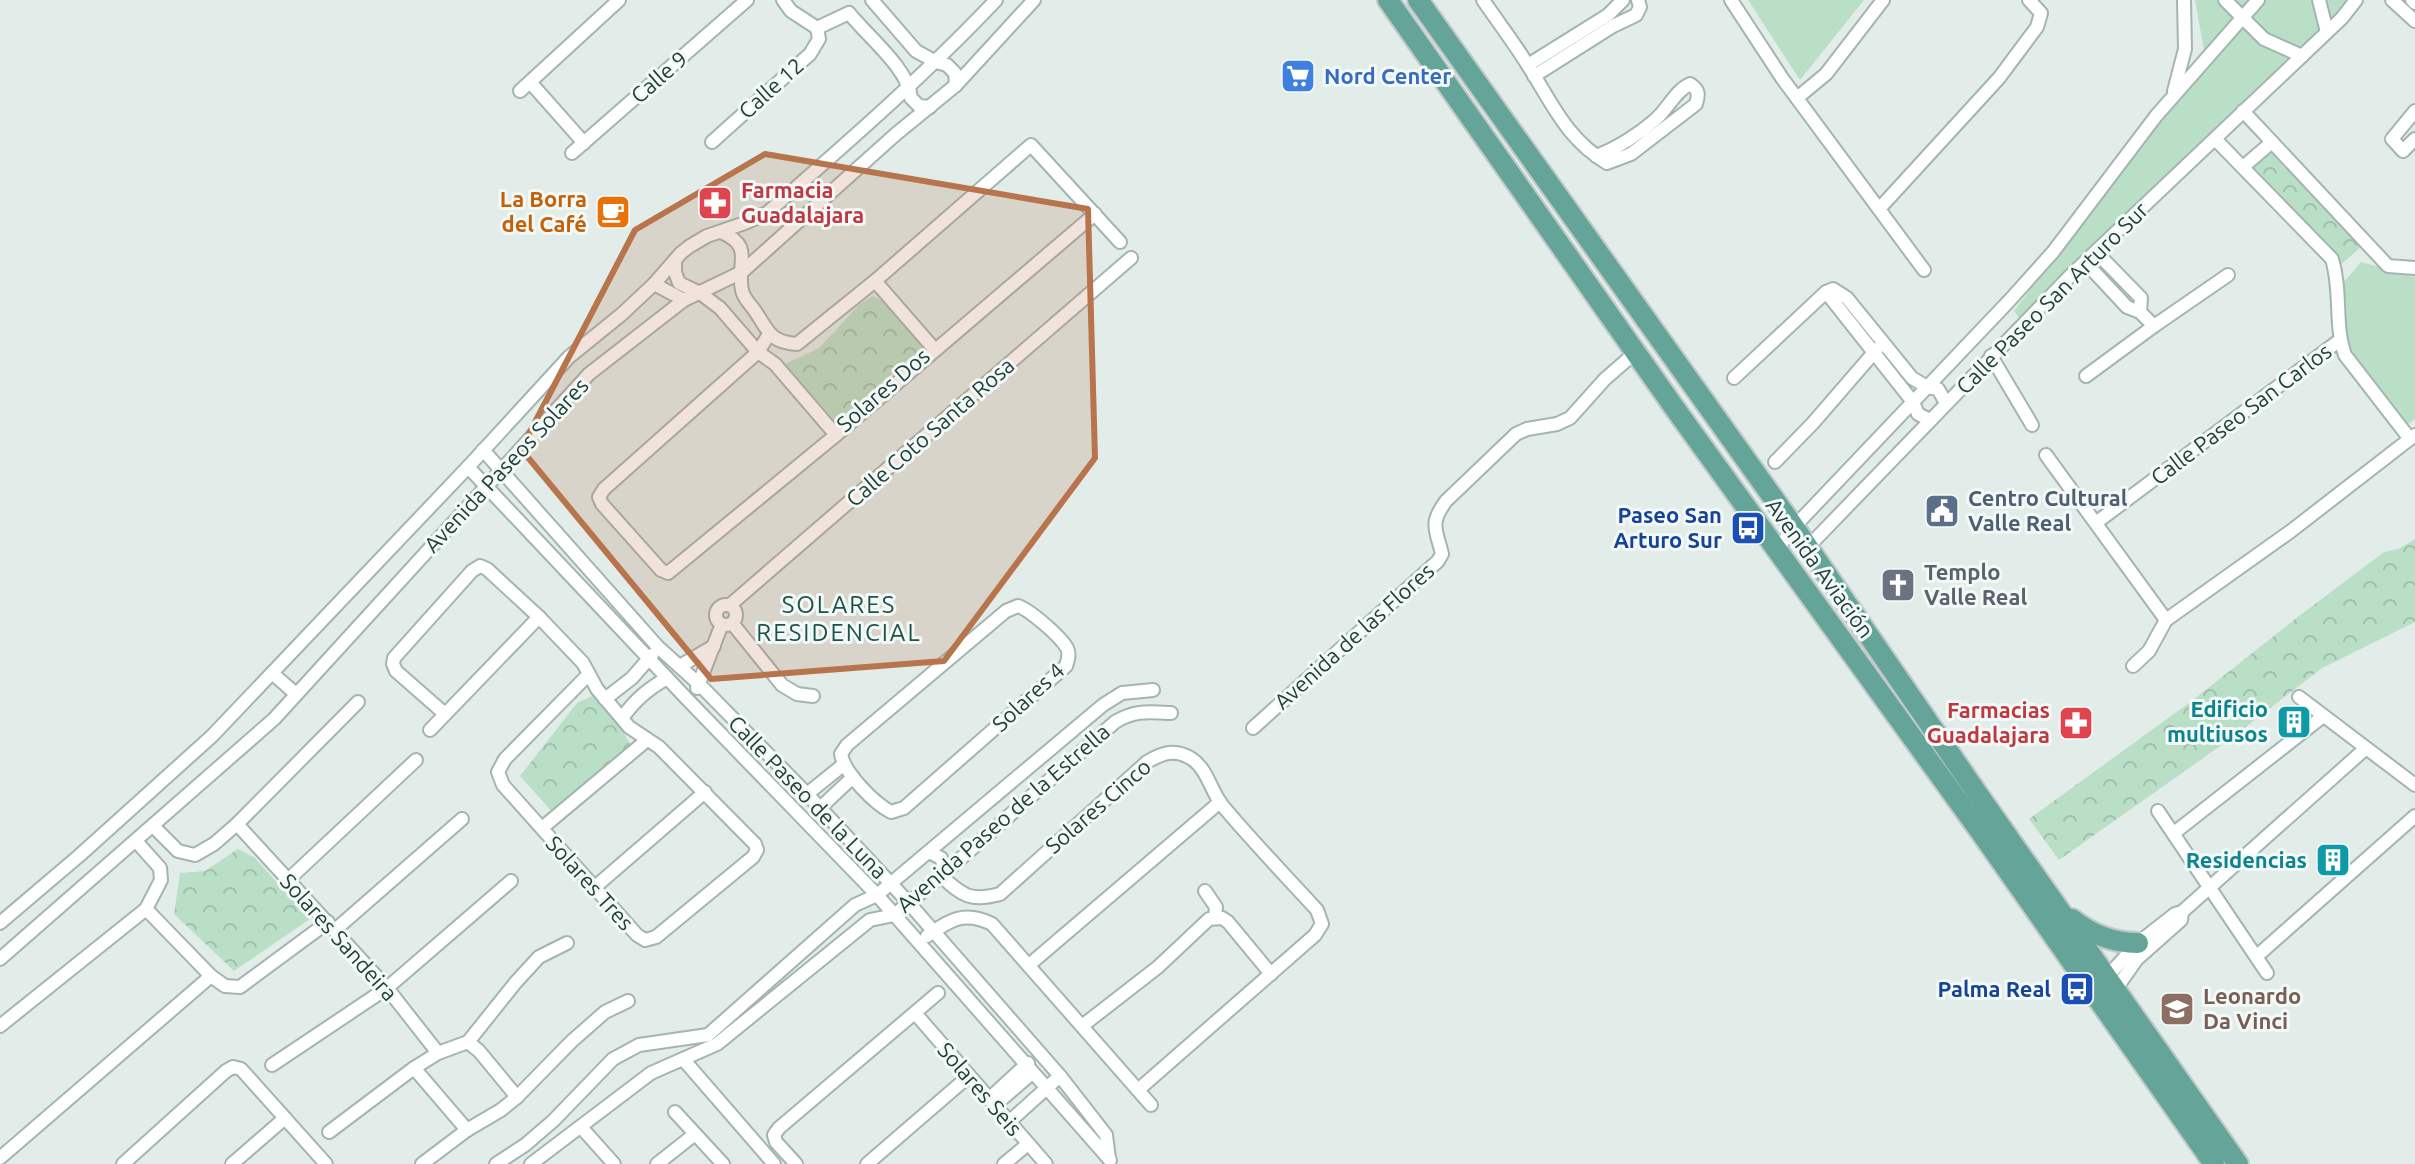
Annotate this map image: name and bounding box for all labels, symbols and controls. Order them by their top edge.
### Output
street label: Calle 9 [626,46,692,108]
street label: Calle 12 [733,52,808,123]
supermarket icon: Nord Center [1279,57,1317,95]
place label: Nord Center [1324,63,1451,88]
place label: Farmacia Guadalajara [741,177,864,227]
pharmacy icon: Farmacia Guadalajara [696,184,734,222]
place label: La Borra del Café [500,186,587,236]
cafe icon: La Borra del Café [594,193,632,231]
street label: Calle Paseo San Arturo Sur [1951,196,2153,399]
street label: Calle Paseo San Carlos [2146,338,2336,490]
street label: Solares Dos [831,343,934,437]
street label: Calle Coto Santa Rosa [841,352,1019,511]
street label: Avenida Paseos Solares [418,372,593,557]
place label: Centro Cultural Valle Real [1968,485,2128,535]
public building icon: Centro Cultural Valle Real [1923,492,1961,530]
street label: Avenida Aviación [1761,493,1879,642]
place label: Paseo San Arturo Sur [1613,502,1722,552]
bus stop icon: Paseo San Arturo Sur [1729,509,1767,547]
street label: Avenida de las Flores [1269,557,1439,714]
place label: Templo Valle Real [1924,559,2027,609]
church icon: Templo Valle Real [1879,566,1917,604]
district label: SOLARES RESIDENCIAL [756,591,922,646]
street label: Solares 4 [987,657,1069,736]
place label: Edificio multiusos [2167,696,2268,746]
place label: Farmacias Guadalajara [1927,697,2050,747]
building icon: Edificio multiusos [2275,703,2313,741]
pharmacy icon: Farmacias Guadalajara [2057,704,2095,742]
street label: Calle Paseo de la Luna [724,710,893,883]
street label: Avenida Paseo de la Estrella [891,718,1114,917]
street label: Solares Cinco [1040,753,1155,858]
street label: Solares Tres [542,830,639,935]
building icon: Residencias [2314,841,2352,879]
place label: Residencias [2186,847,2307,872]
street label: Solares Sandeira [276,868,403,1005]
bus stop icon: Palma Real [2058,970,2096,1008]
place label: Palma Real [1937,976,2051,1001]
place label: Leonardo Da Vinci [2203,983,2301,1033]
school or university icon: Leonardo Da Vinci [2158,990,2196,1028]
street label: Solares Seis [933,1037,1028,1140]

